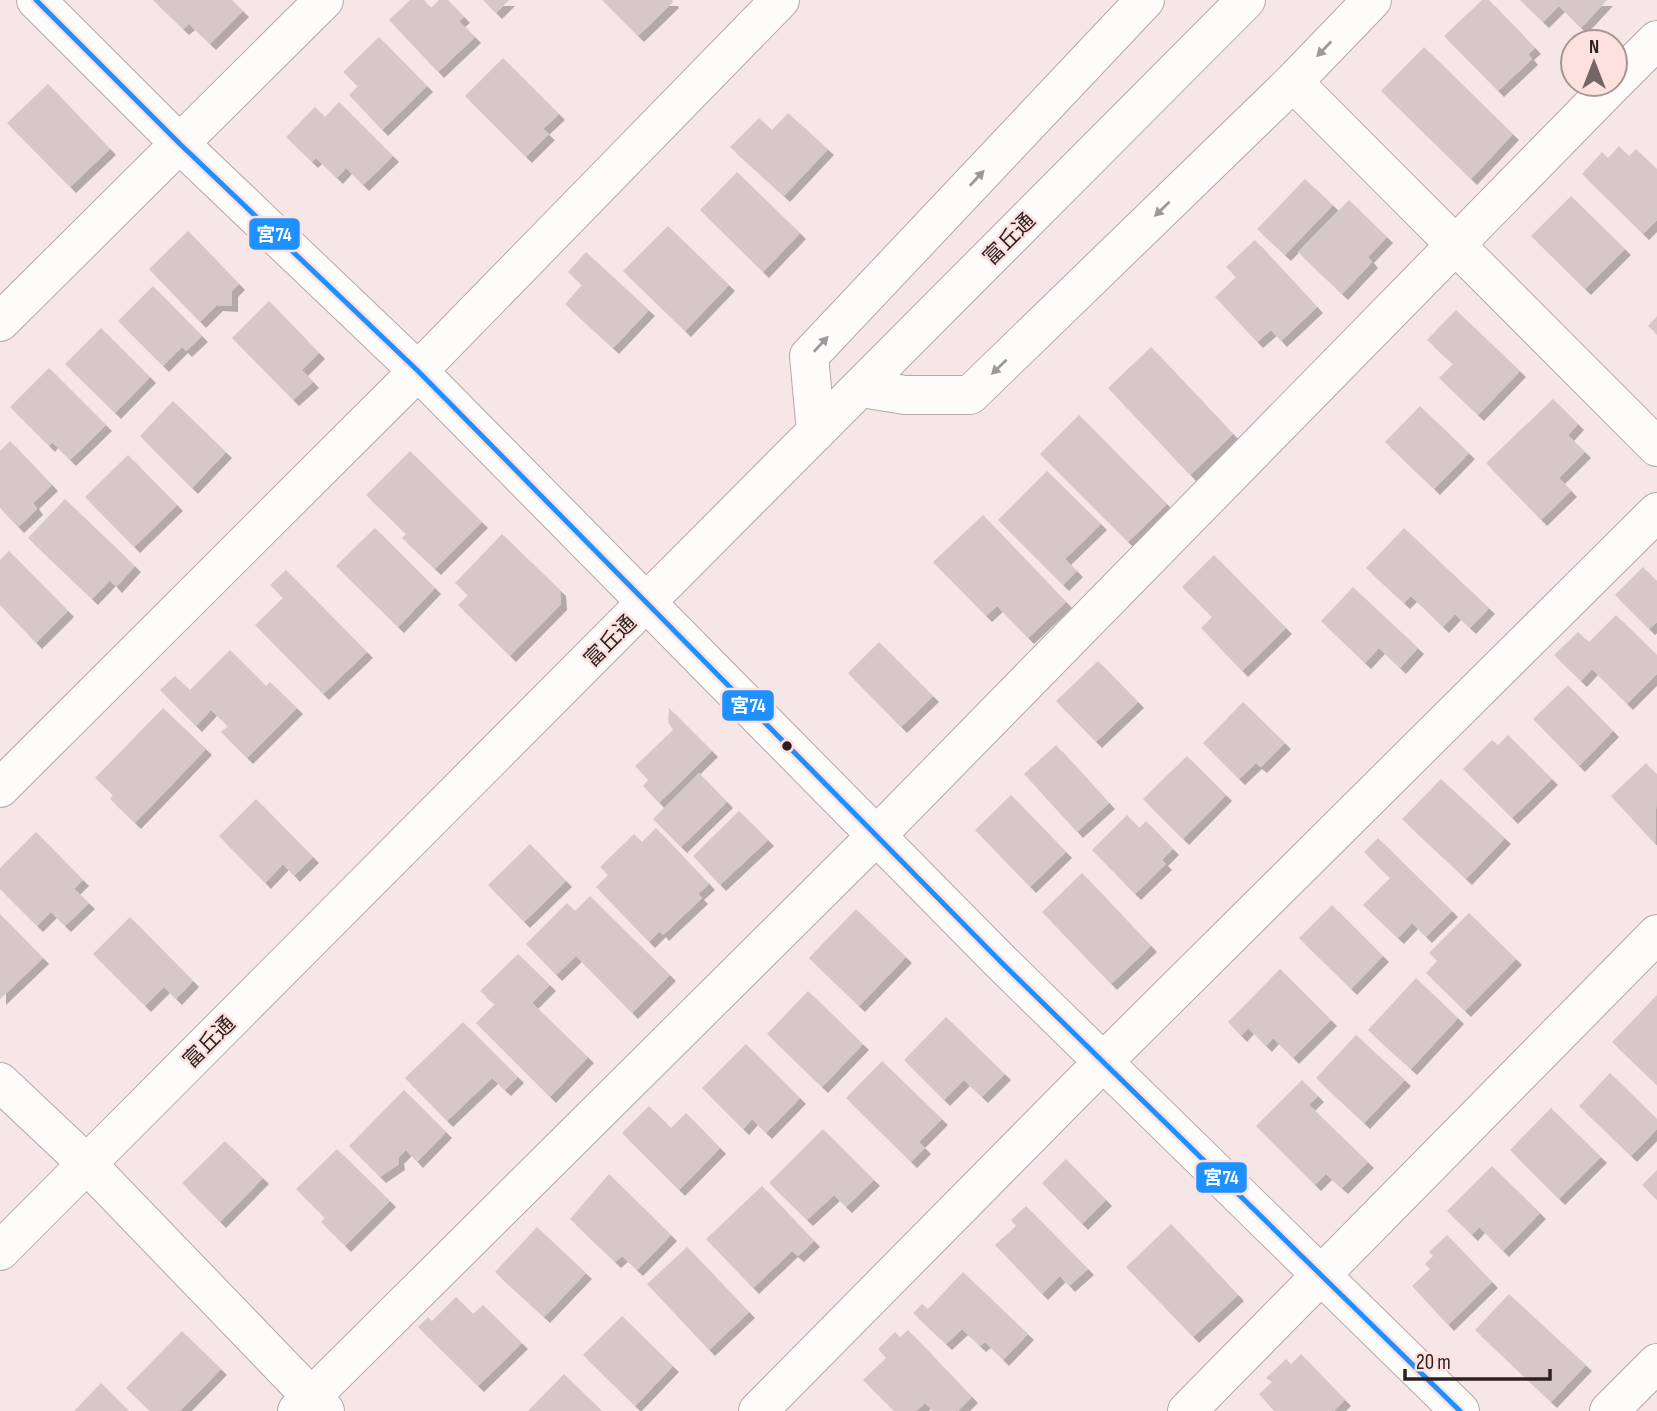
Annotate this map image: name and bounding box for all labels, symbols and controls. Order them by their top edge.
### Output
north arrow [1559,28,1629,98]
text: N [1589,36,1599,59]
one-way arrow [1317,40,1333,57]
one-way arrow [969,169,985,187]
one-way arrow [1154,200,1171,217]
street label: 富丘通 [978,208,1040,270]
line badge: 宮74 [248,217,301,251]
text: 宮74 [256,224,292,247]
one-way arrow [813,335,829,353]
one-way arrow [991,359,1008,375]
street label: 富丘通 [579,610,641,672]
line badge: 宮74 [721,689,775,722]
text: 宮74 [730,695,766,718]
unlabelled marker [780,739,794,753]
street label: 富丘通 [178,1011,240,1073]
line badge: 宮74 [1195,1161,1248,1194]
text: 宮74 [1203,1167,1239,1190]
scale bar [1405,1338,1550,1382]
text: 20 m [1416,1350,1451,1375]

